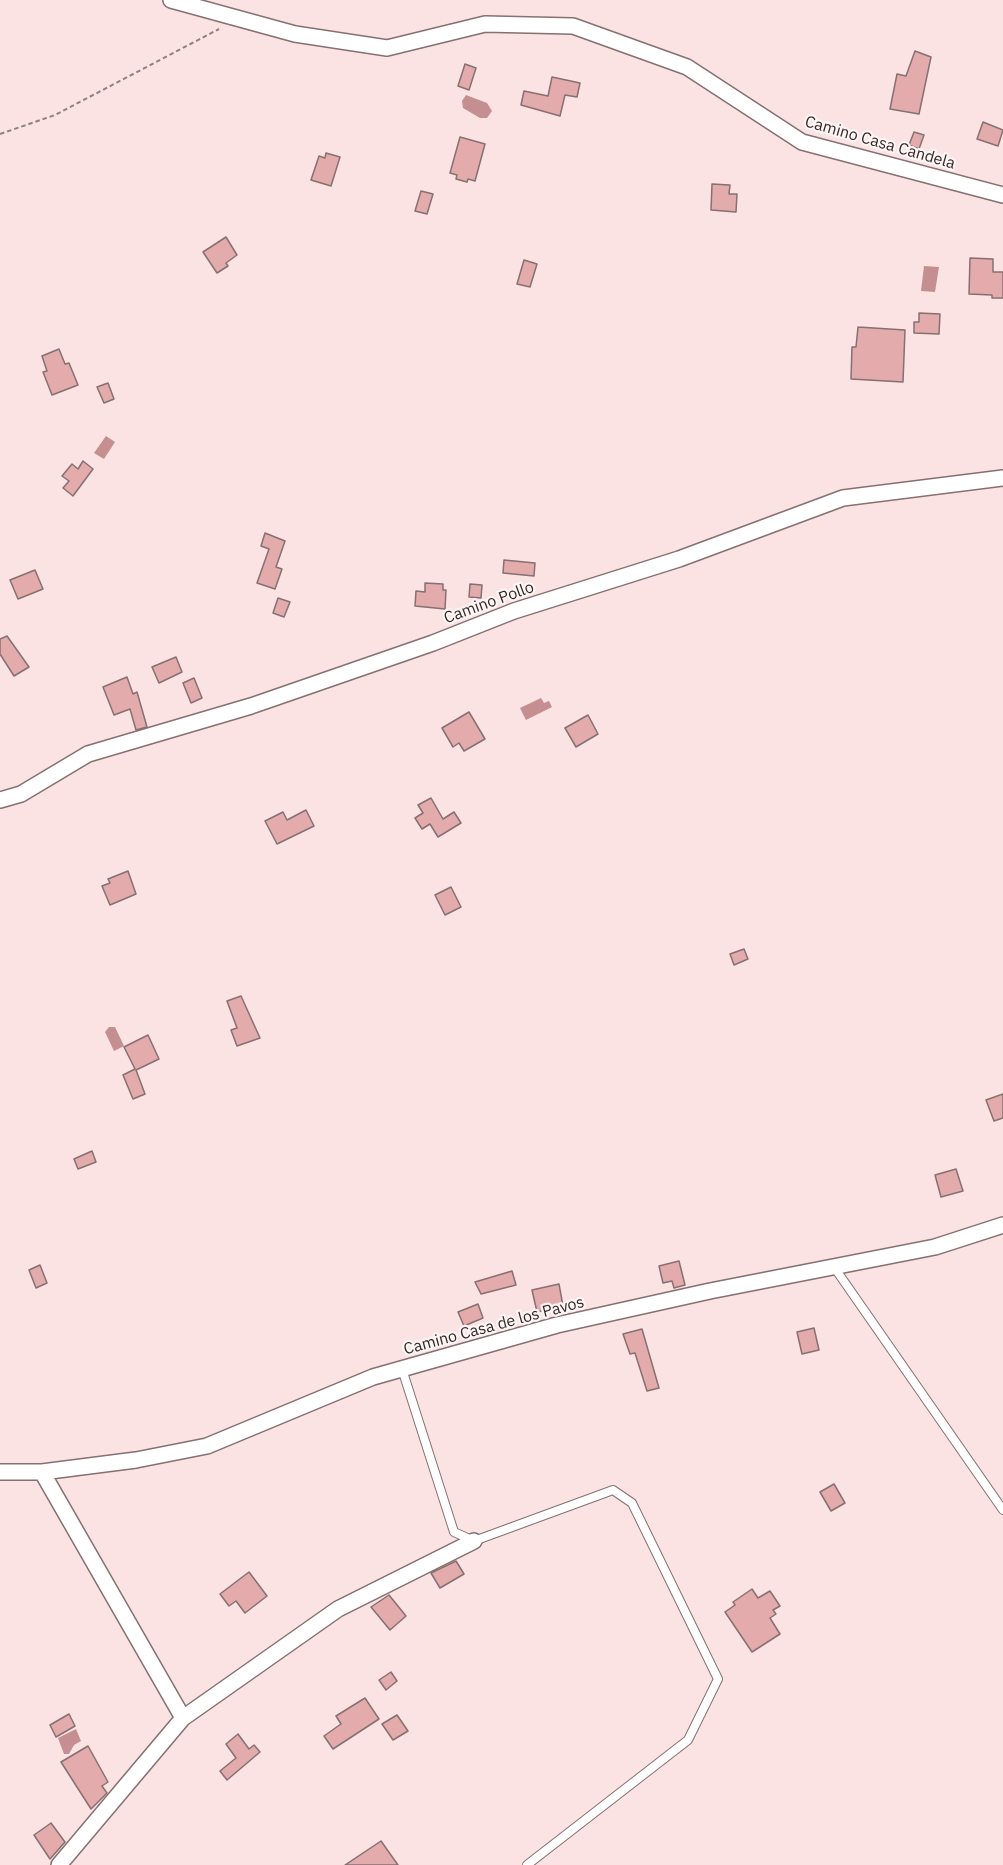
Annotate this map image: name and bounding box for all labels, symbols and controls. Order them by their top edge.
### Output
street label: Camino Casa Candela [803,112,957,174]
street label: Camino Pollo [441,578,537,628]
street label: Camino Casa de los Pavos [402,1293,586,1359]

